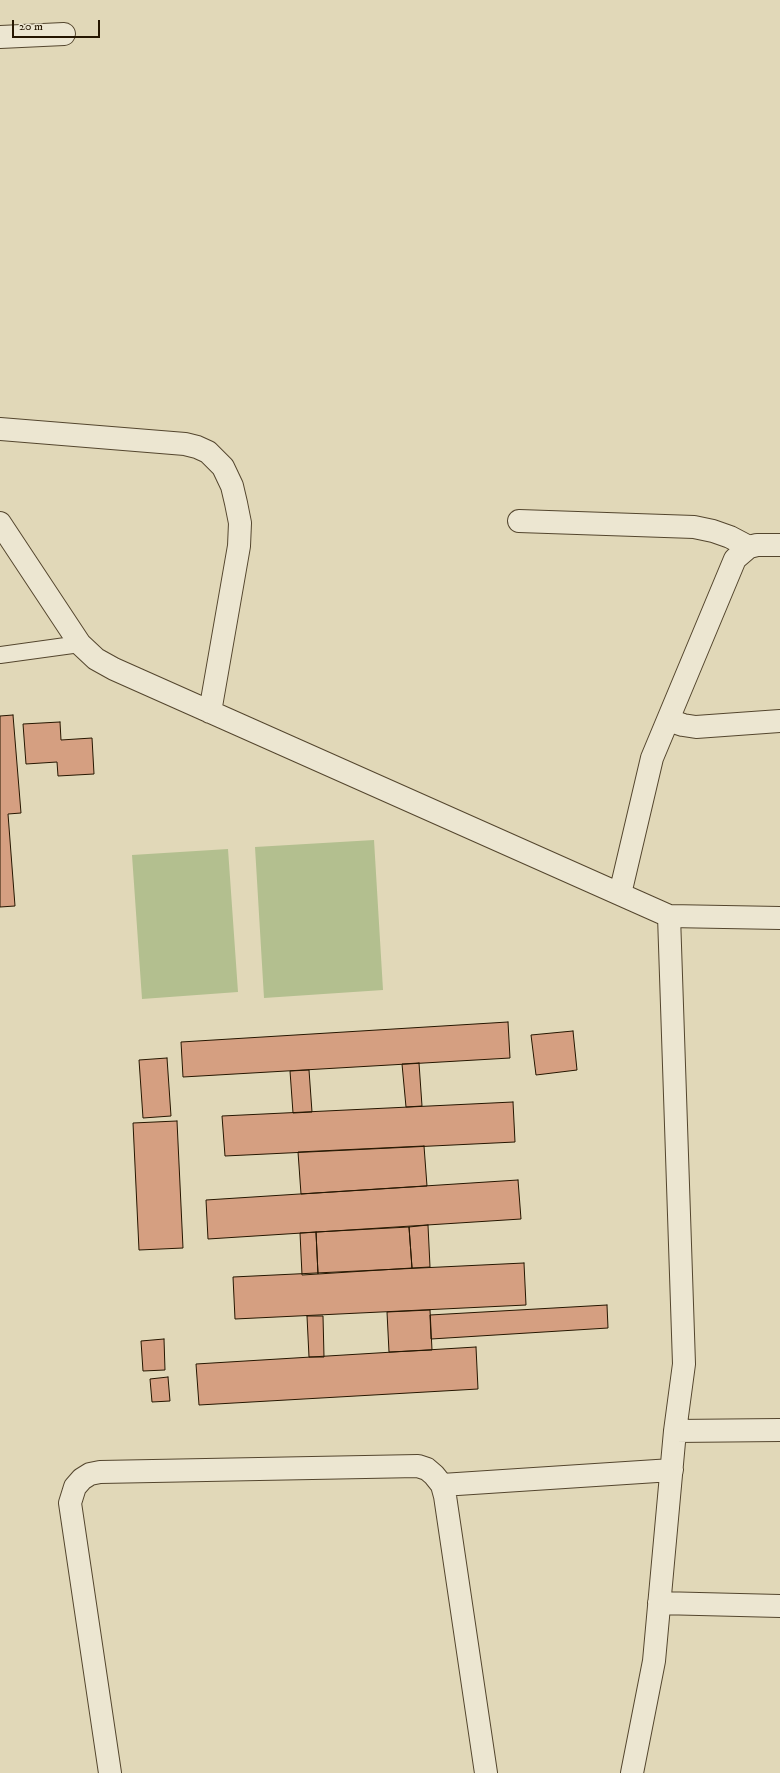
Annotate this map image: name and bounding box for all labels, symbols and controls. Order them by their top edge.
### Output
scale bar [14,12,102,38]
text: 20 m [19,19,43,34]

